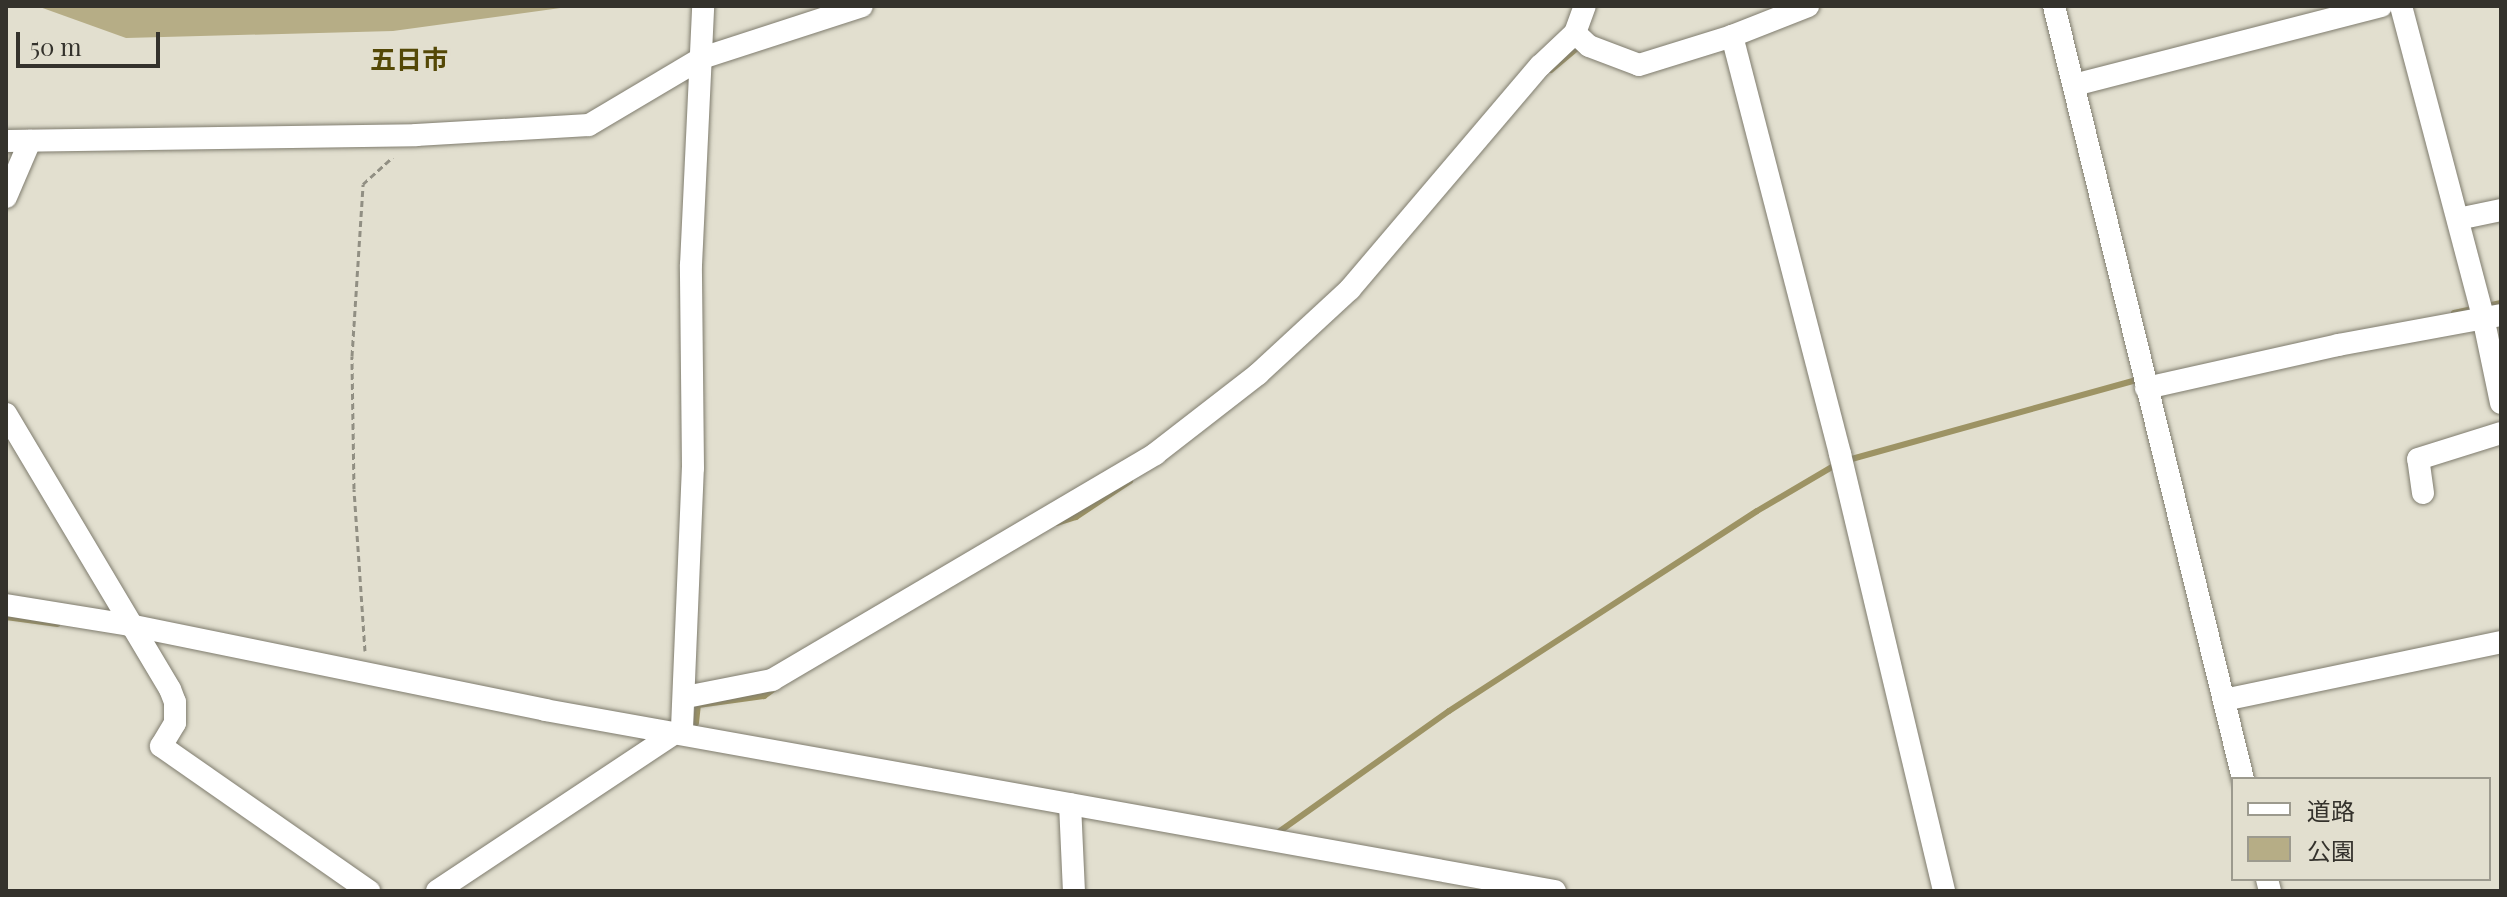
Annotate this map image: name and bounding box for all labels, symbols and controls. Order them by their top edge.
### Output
scale bar [20,16,164,66]
text: 50 m [30,30,82,62]
district label: 五日市 [370,43,448,75]
legend [2231,777,2491,881]
text: 道路 [2307,794,2355,826]
text: 公園 [2307,834,2355,866]

